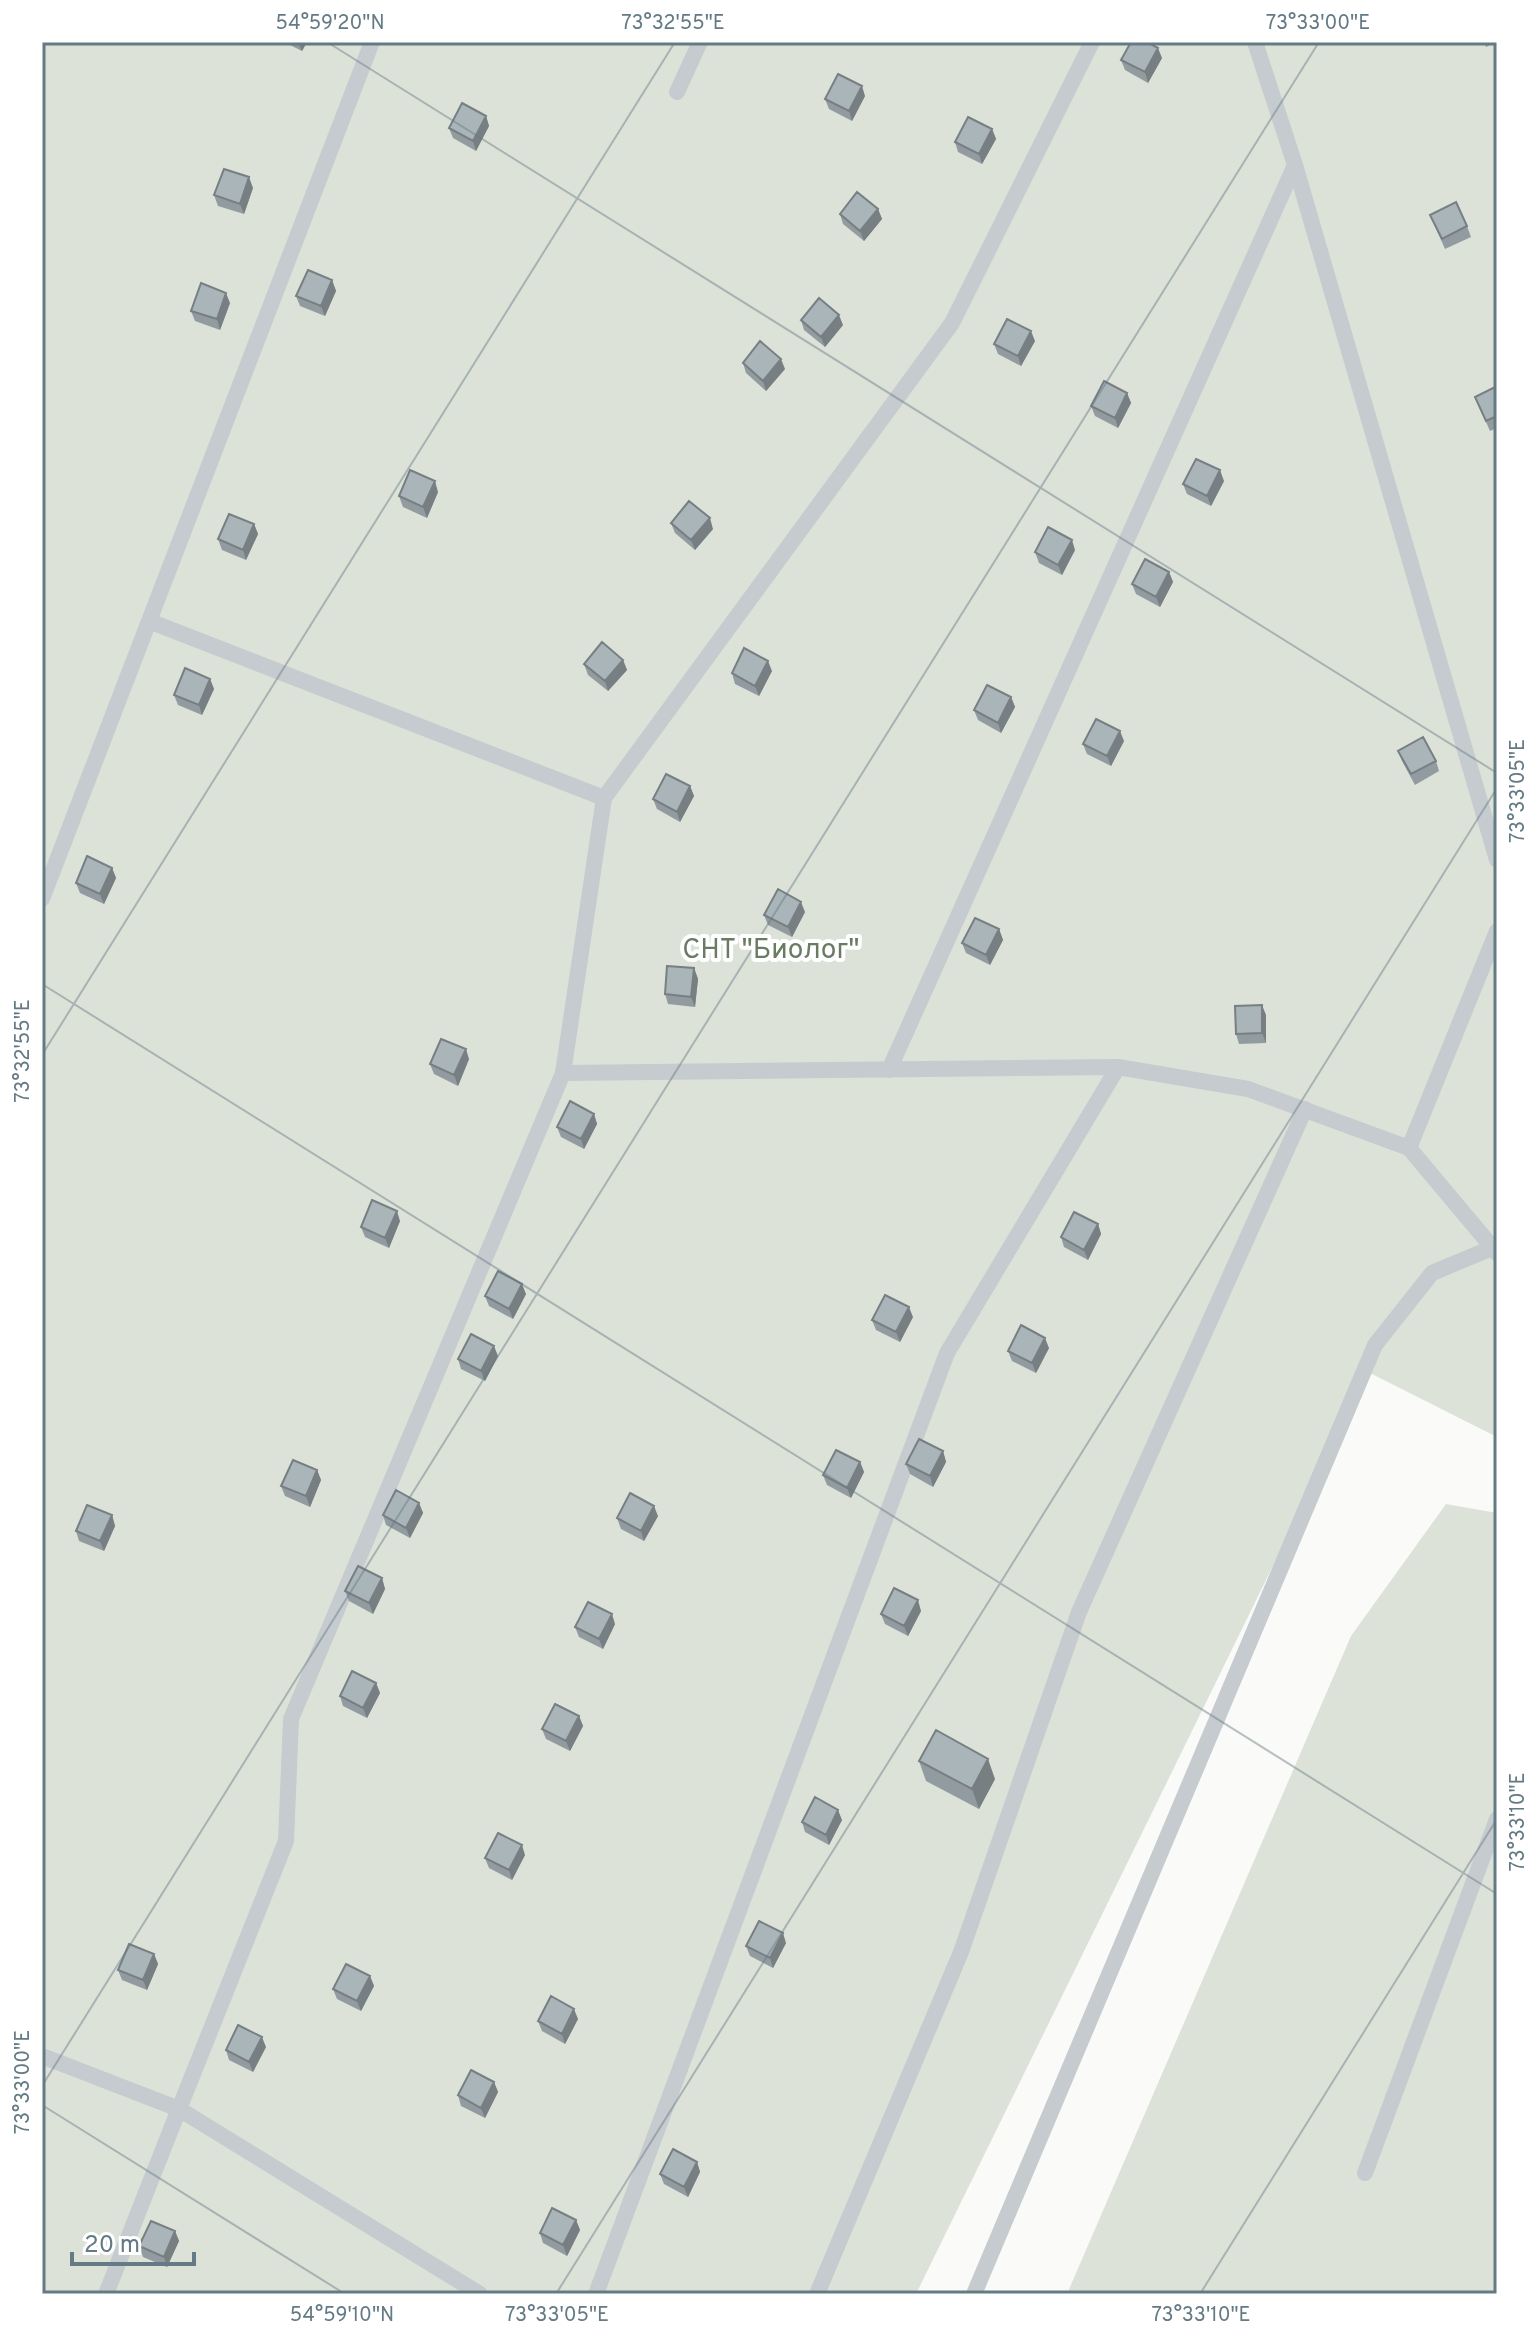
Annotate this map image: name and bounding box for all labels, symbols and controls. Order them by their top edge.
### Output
text: 54°59'20"N [275,11,385,37]
text: 73°32'55"E [621,11,725,37]
text: 73°33'00"E [1266,11,1370,37]
text: 73°33'05"E [1506,739,1532,843]
park label: СНТ "Биолог" [682,933,860,969]
text: 73°32'55"E [11,999,37,1103]
text: 73°33'10"E [1506,1772,1532,1872]
text: 73°33'00"E [11,2030,37,2134]
scale bar [72,2216,194,2266]
text: 20 m [84,2231,140,2261]
text: 54°59'10"N [290,2303,394,2329]
text: 73°33'05"E [505,2303,609,2329]
text: 73°33'10"E [1151,2303,1251,2329]

